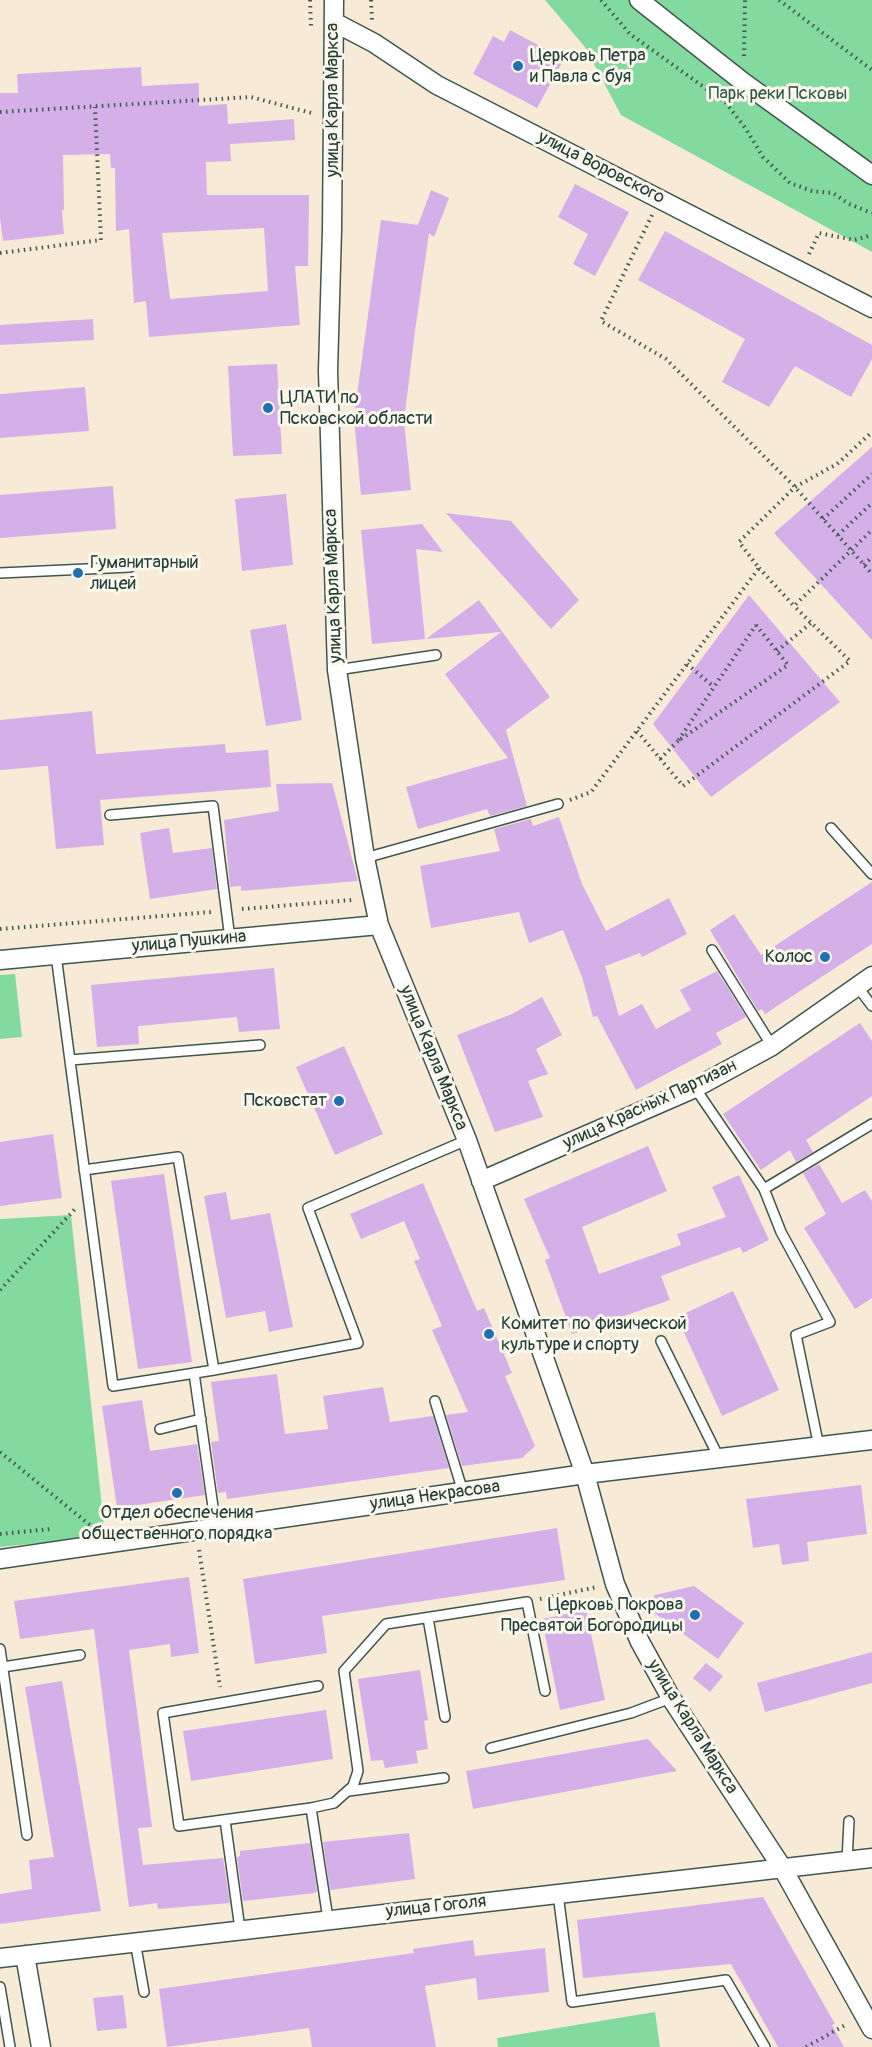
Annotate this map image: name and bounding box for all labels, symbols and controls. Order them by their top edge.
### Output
street label: улица Карла Маркса [322,23,344,177]
place label: Церковь Петра и Павла с буя [530,45,646,88]
marker: Церковь Петра и Павла с буя [511,59,525,73]
park label: Парк реки Псковы [709,83,847,105]
street label: улица Воровского [534,127,668,209]
place label: ЦЛАТИ по Псковской области [280,387,432,430]
marker: ЦЛАТИ по Псковской области [261,401,275,415]
street label: улица Карла Маркса [321,509,347,663]
place label: Гуманитарный лицей [90,552,199,594]
marker: Гуманитарный лицей [71,566,85,580]
street label: улица Пушкина [131,926,247,958]
place label: Колос [765,946,813,968]
marker: Колос [818,950,832,964]
street label: улица Карла Маркса [394,982,472,1134]
street label: улица Красных Партизан [560,1055,740,1155]
place label: Псковстат [244,1090,327,1112]
marker: Псковстат [332,1094,346,1108]
place label: Комитет по физической культуре и спорту [501,1313,687,1356]
marker: Комитет по физической культуре и спорту [482,1327,496,1341]
street label: улица Некрасова [369,1476,501,1516]
marker: Отдел обеспечения общественного порядка [170,1486,184,1500]
place label: Отдел обеспечения общественного порядка [82,1502,272,1544]
place label: Церковь Покрова Пресвятой Богородицы [501,1594,683,1636]
marker: Церковь Покрова Пресвятой Богородицы [688,1608,702,1622]
street label: улица Карла Маркса [642,1656,742,1798]
street label: улица Гоголя [385,1891,487,1923]

